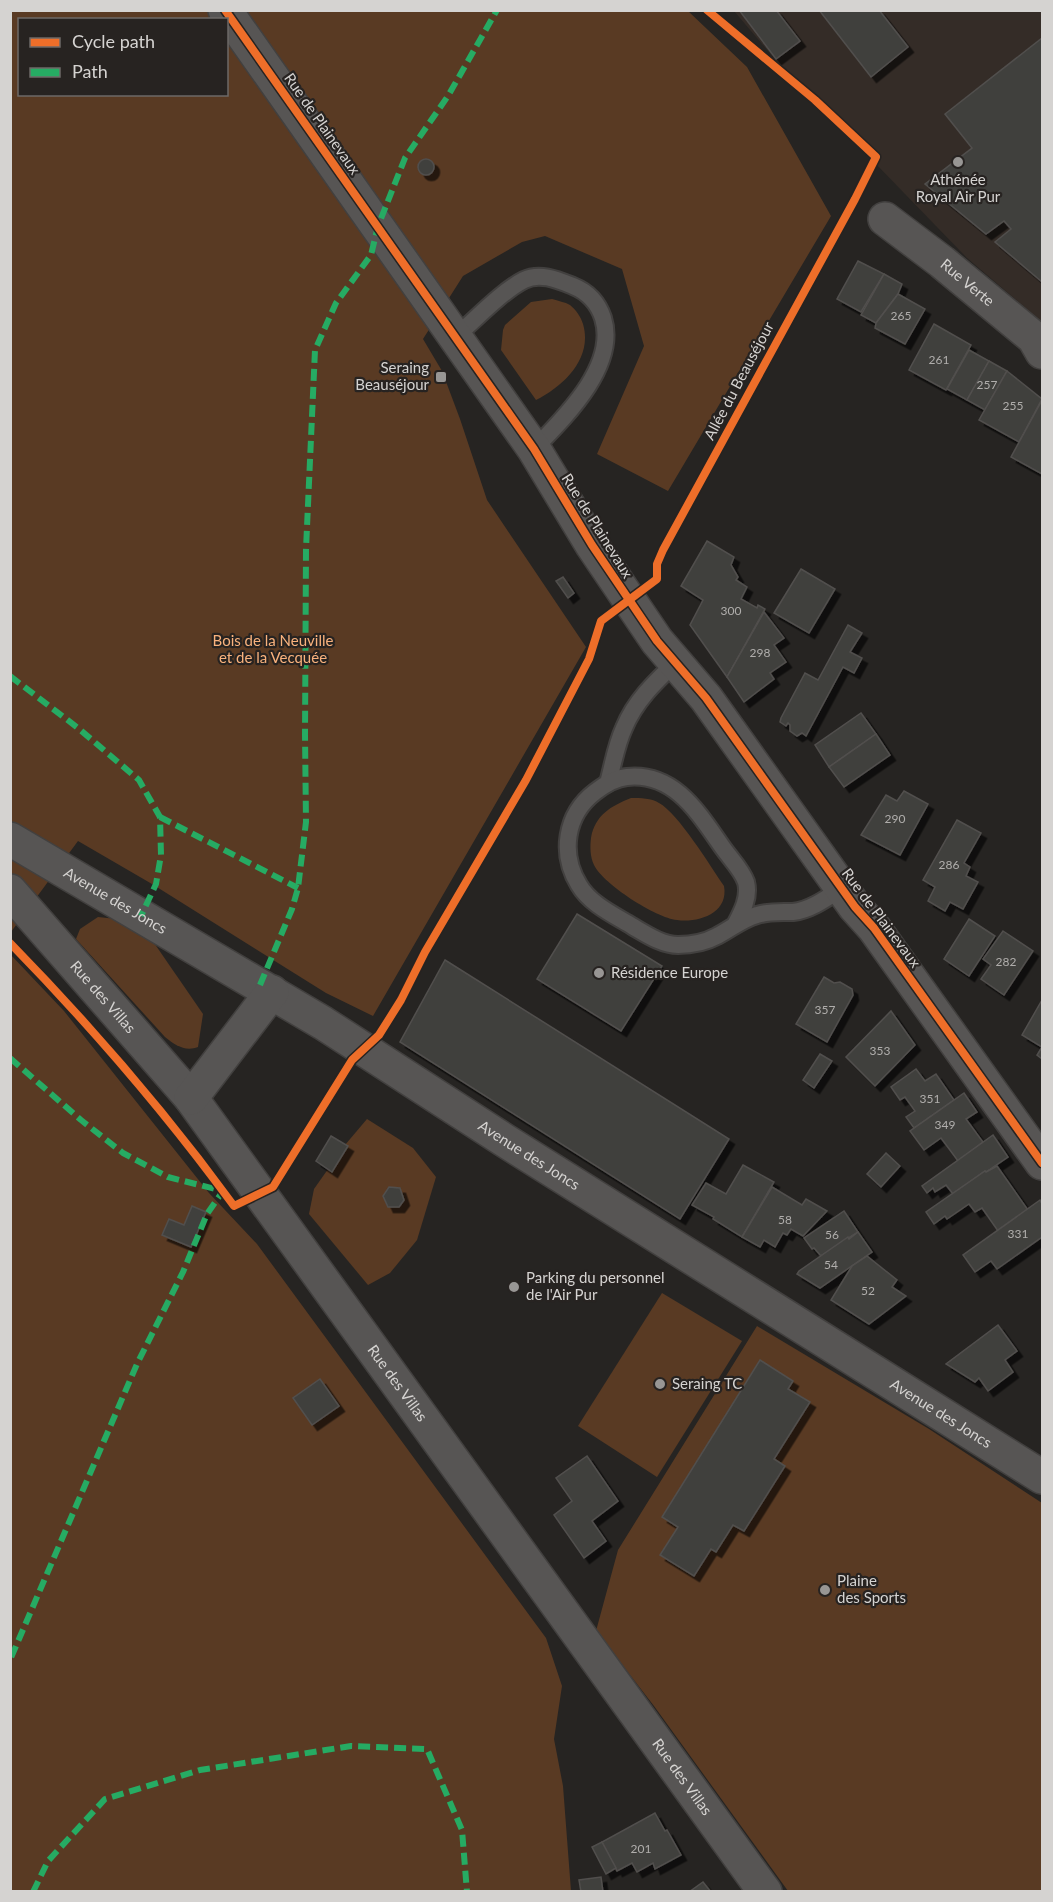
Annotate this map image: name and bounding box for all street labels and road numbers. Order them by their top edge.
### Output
street label: Rue de Plainevaux [281,69,365,178]
street label: Rue Verte [937,255,998,309]
street label: Allée du Beauséjour [699,318,777,443]
street label: Rue de Plainevaux [558,470,638,582]
street label: Avenue des Joncs [61,863,170,937]
street label: Rue de Plainevaux [839,864,925,971]
street label: Rue des Villas [67,957,140,1036]
street label: Avenue des Joncs [475,1116,584,1193]
street label: Rue des Villas [364,1341,432,1425]
street label: Avenue des Joncs [887,1374,995,1451]
street label: Rue des Villas [649,1735,716,1818]

